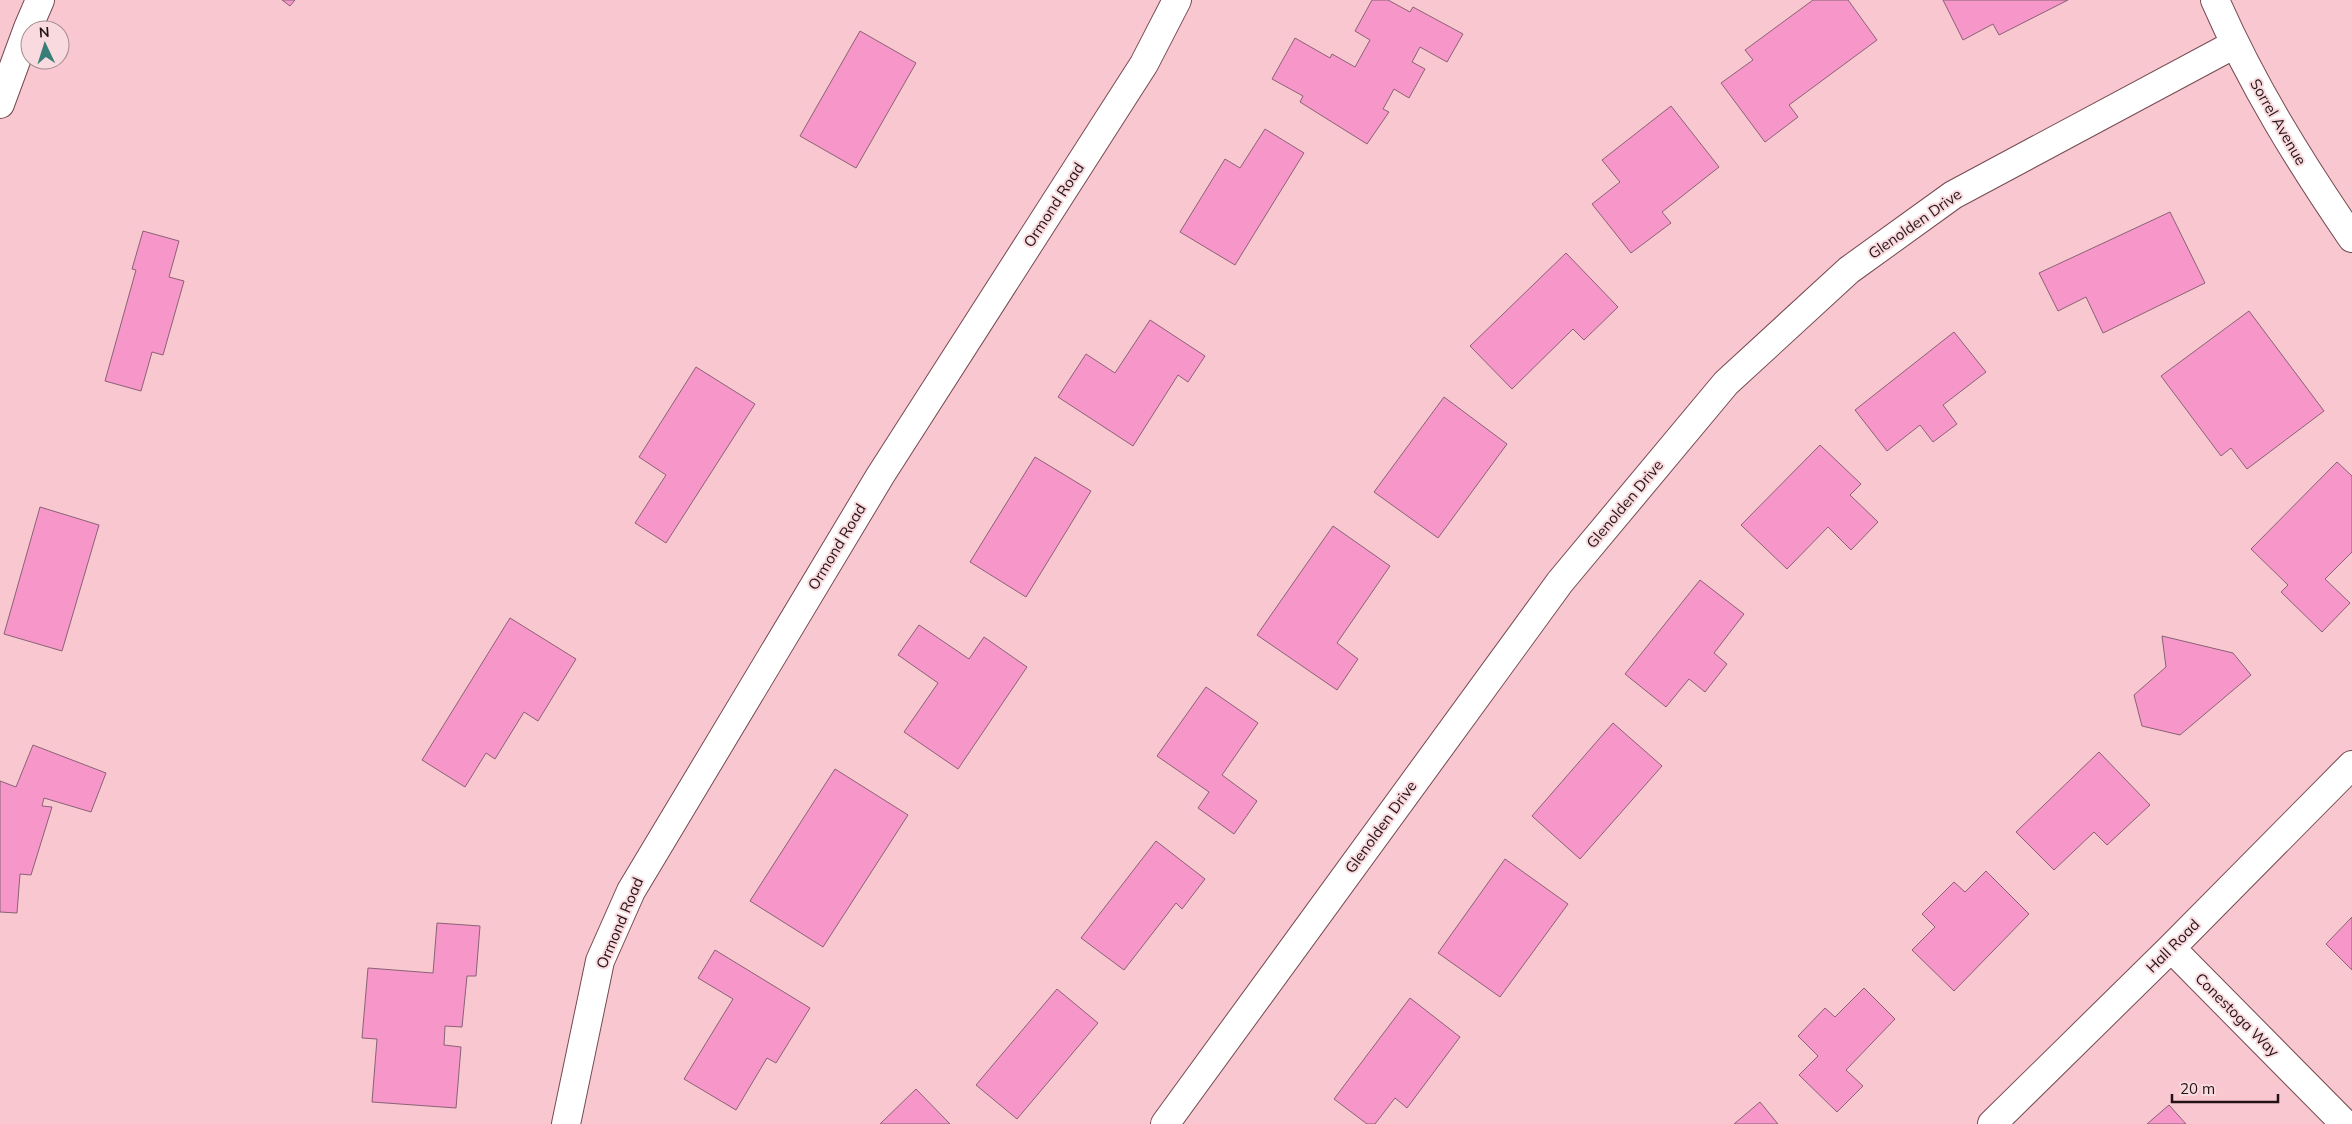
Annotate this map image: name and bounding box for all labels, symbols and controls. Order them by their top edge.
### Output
north arrow [20,20,70,70]
text: N [38,23,50,41]
street label: Sorrel Avenue [2246,75,2311,168]
street label: Ormond Road [1019,159,1088,251]
street label: Glenolden Drive [1864,184,1965,263]
street label: Glenolden Drive [1582,456,1667,552]
street label: Ormond Road [803,500,870,593]
street label: Glenolden Drive [1341,777,1421,877]
street label: Ormond Road [592,874,647,971]
street label: Hall Road [2142,915,2204,977]
street label: Conestoga Way [2191,969,2283,1061]
scale bar [2172,1072,2278,1104]
text: 20 m [2180,1079,2215,1098]

